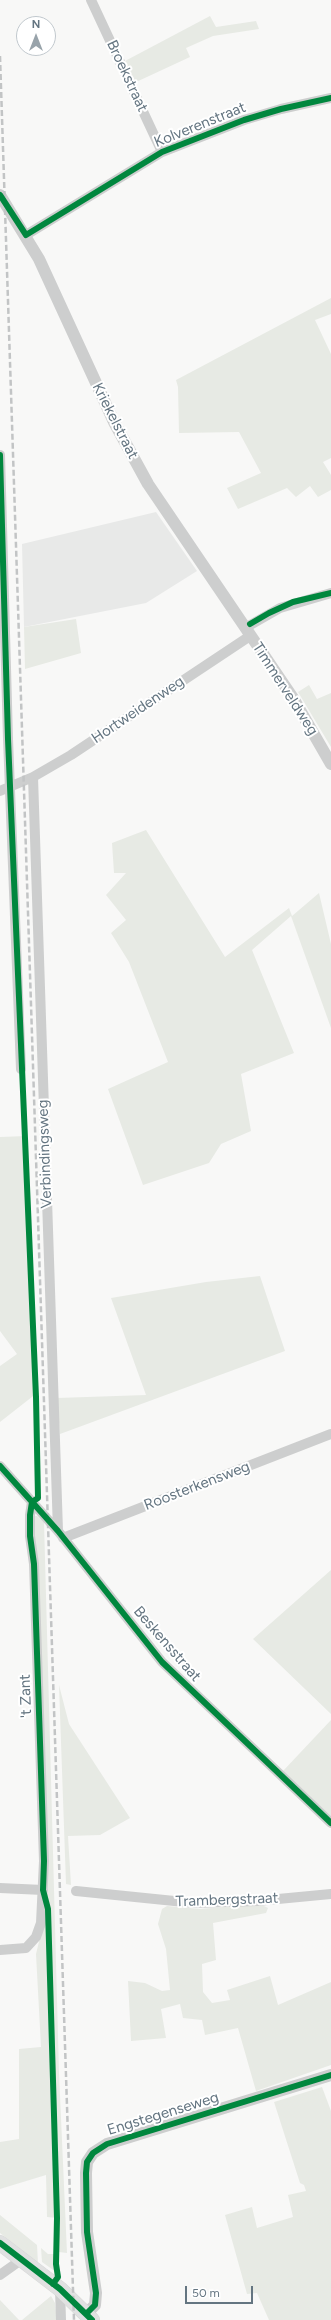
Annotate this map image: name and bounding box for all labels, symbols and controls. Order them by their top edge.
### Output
north arrow [16,16,56,56]
text: N [32,18,40,31]
street label: Broekstraat [103,37,151,115]
street label: Kolverenstraat [152,98,248,152]
street label: Kriekelstraat [88,380,142,462]
street label: Timmerveldweg [248,639,322,739]
street label: Hortweidenweg [88,672,188,748]
street label: Verbindingsweg [34,1099,56,1209]
street label: Roosterkensweg [142,1458,252,1514]
street label: Beskensstraat [129,1603,205,1685]
street label: 't Zant [16,1674,36,1718]
street label: Trambergstraat [175,1889,279,1911]
street label: Engstegenseweg [105,2088,221,2140]
scale bar [187,2278,255,2304]
text: 50 m [192,2286,220,2300]

